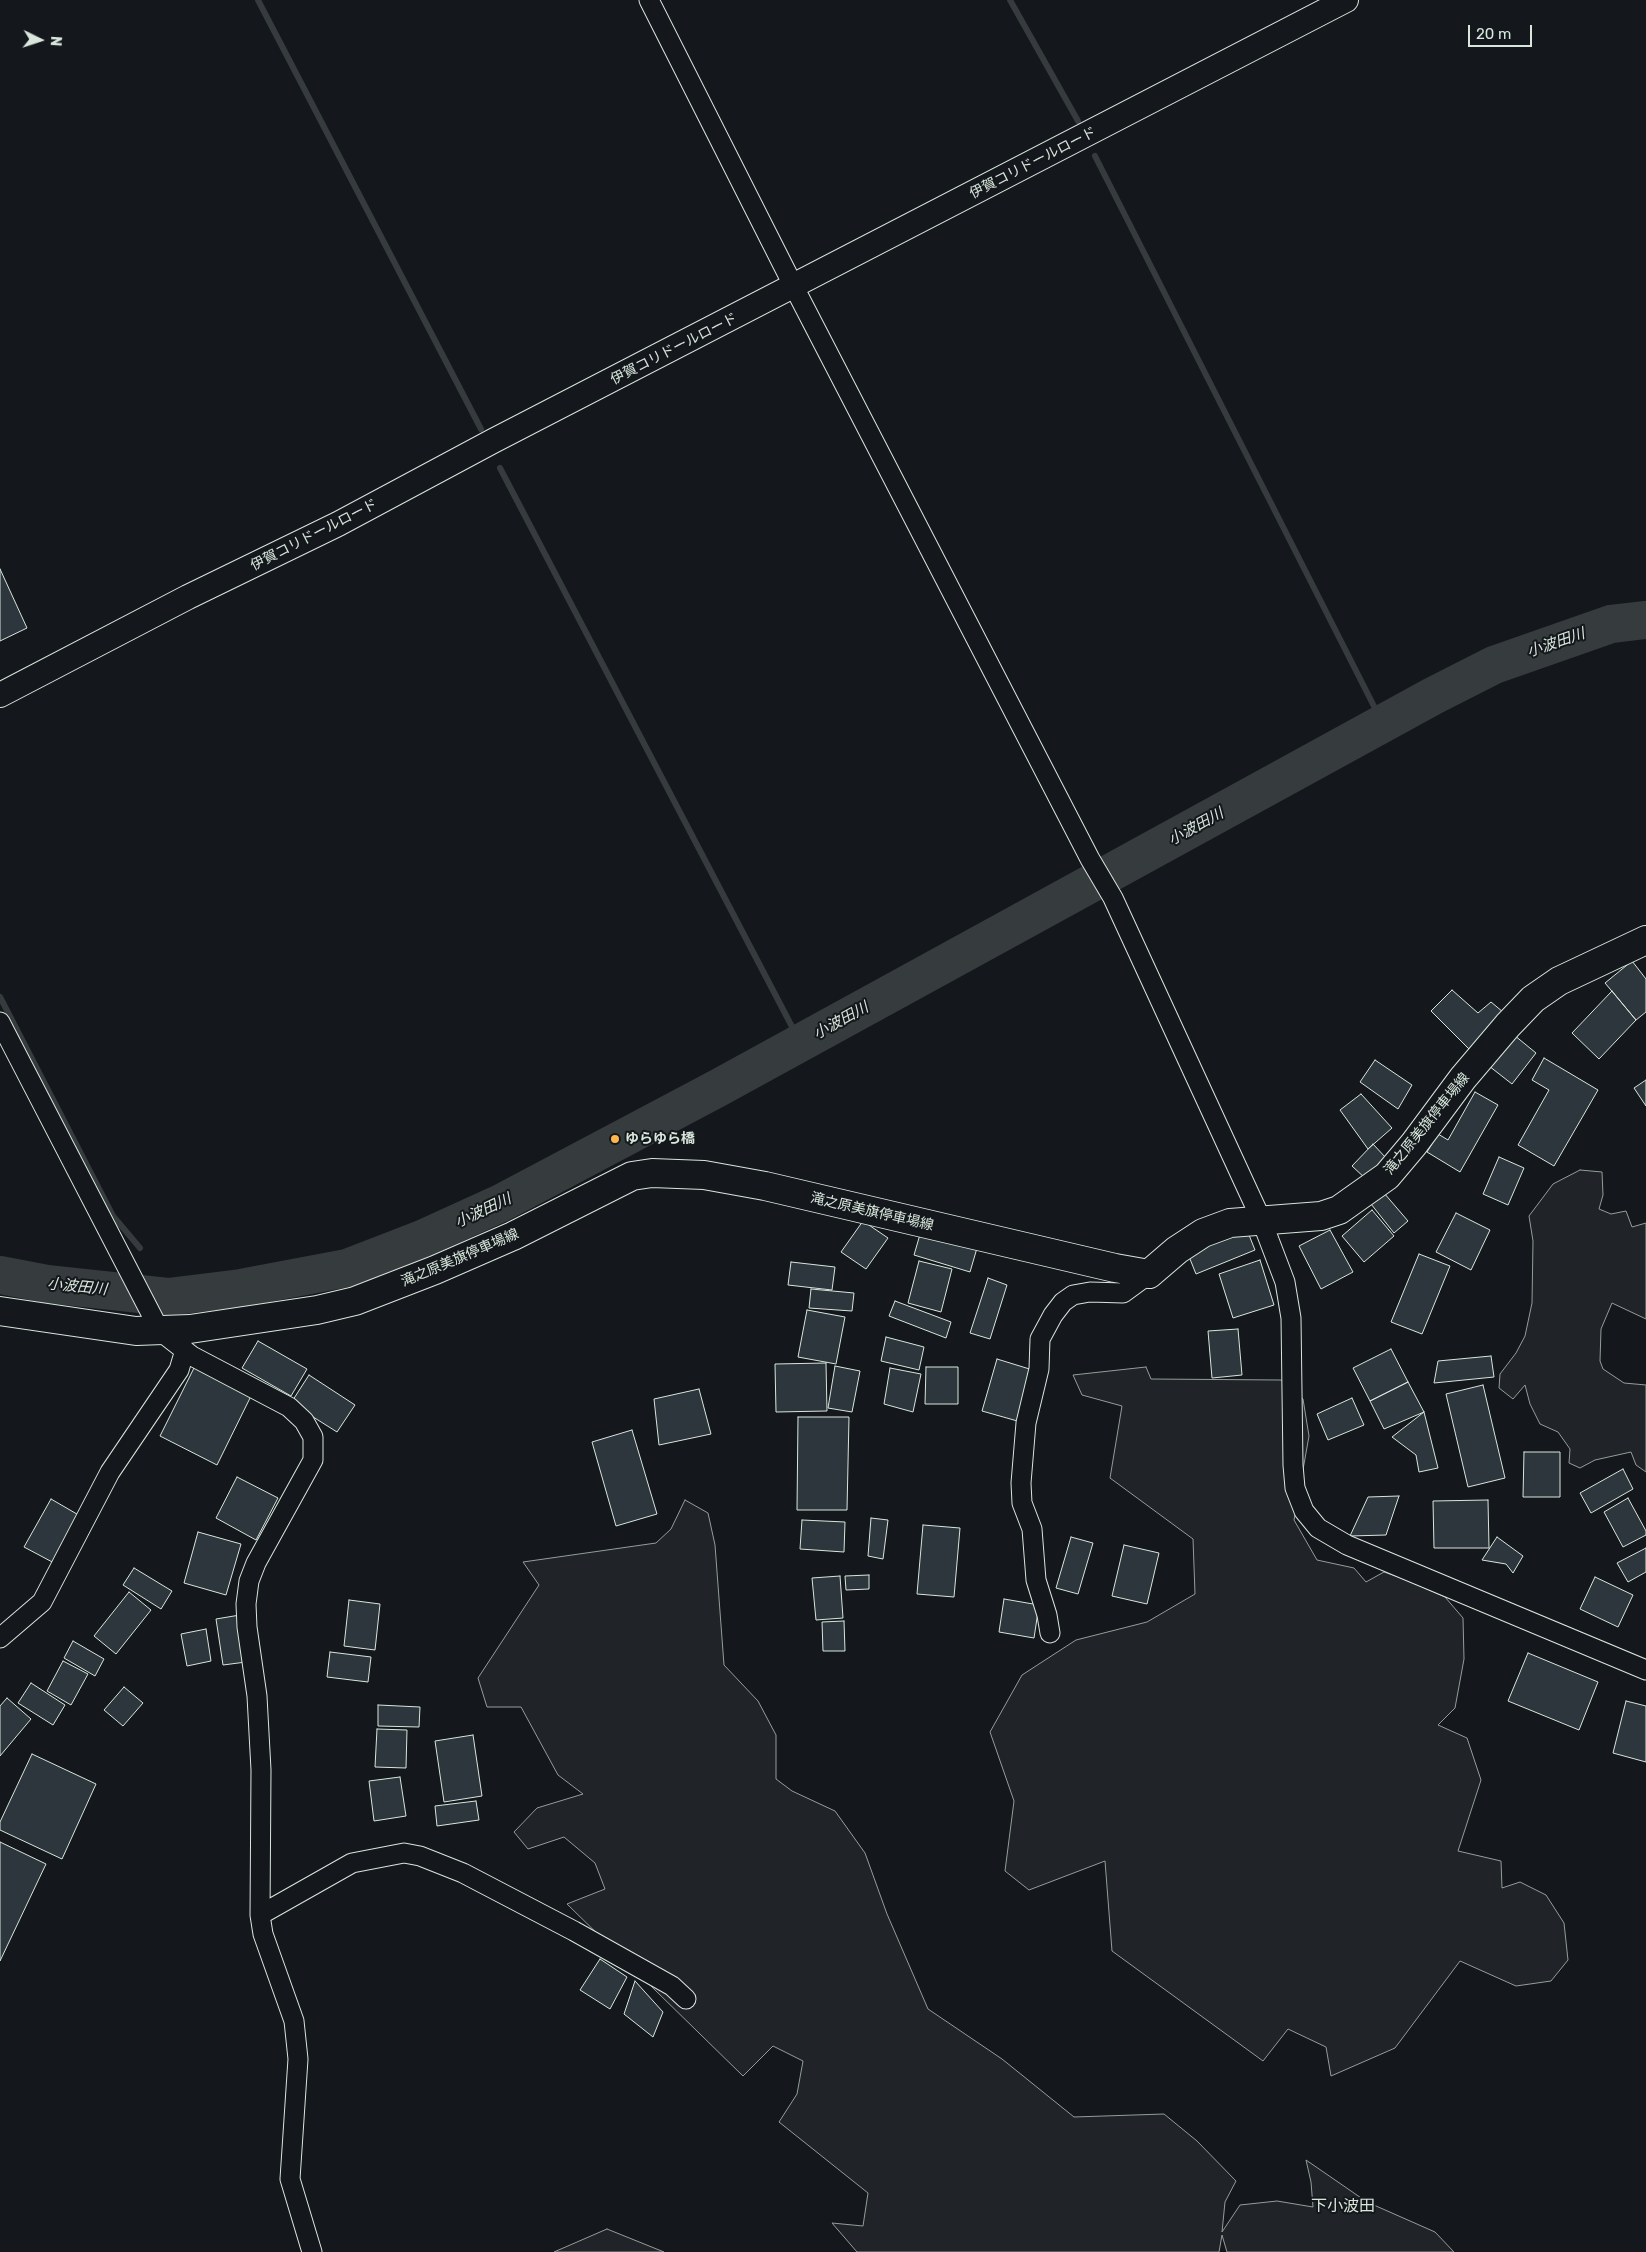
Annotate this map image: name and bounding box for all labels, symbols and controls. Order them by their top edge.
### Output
north arrow [15,15,65,65]
scale bar [1471,15,1535,47]
text: 20 m [1476,25,1511,43]
text: N [47,35,64,47]
street label: 伊賀コリドールロード [967,124,1099,202]
street label: 伊賀コリドールロード [608,310,740,388]
street label: 伊賀コリドールロード [248,496,380,574]
water label: 小波田川 [1525,625,1587,661]
water label: 小波田川 [1165,805,1227,849]
water label: 小波田川 [810,999,872,1043]
street label: 滝之原美旗停車場線 [1381,1070,1473,1178]
place label: ゆらゆら橋 [625,1131,695,1147]
marker: ゆらゆら橋 [609,1133,621,1145]
water label: 小波田川 [452,1190,514,1232]
street label: 滝之原美旗停車場線 [809,1190,935,1234]
street label: 滝之原美旗停車場線 [399,1226,521,1290]
water label: 小波田川 [46,1275,108,1299]
district label: 下小波田 [1311,2196,1375,2216]

